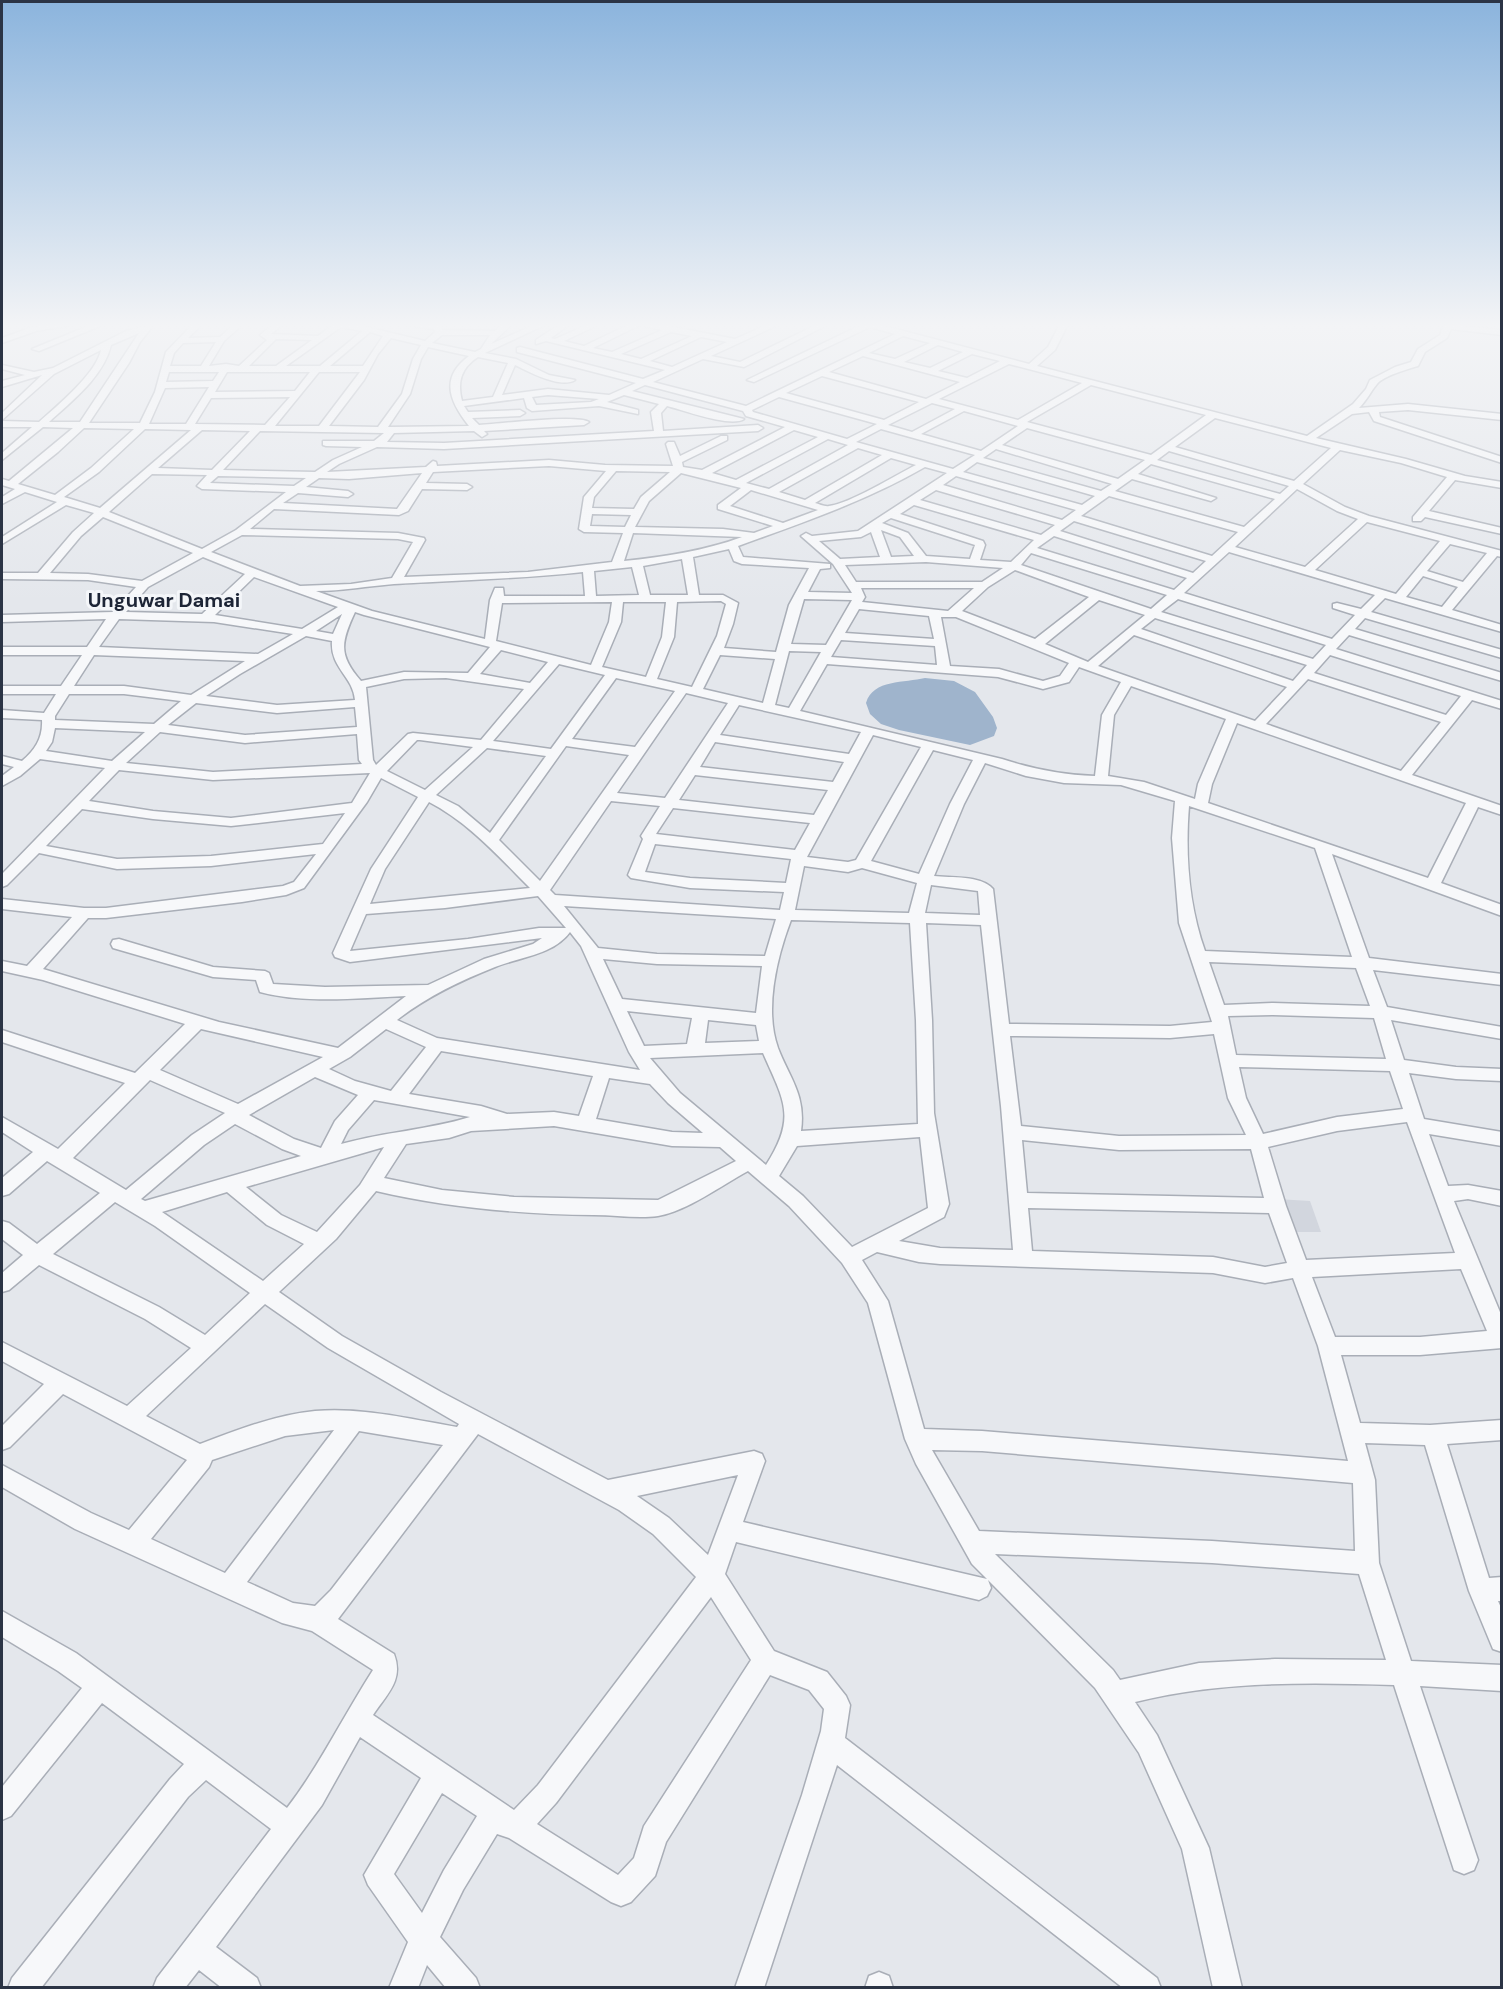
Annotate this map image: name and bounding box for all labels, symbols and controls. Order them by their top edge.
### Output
district label: Unguwar Damai [88,587,240,613]

